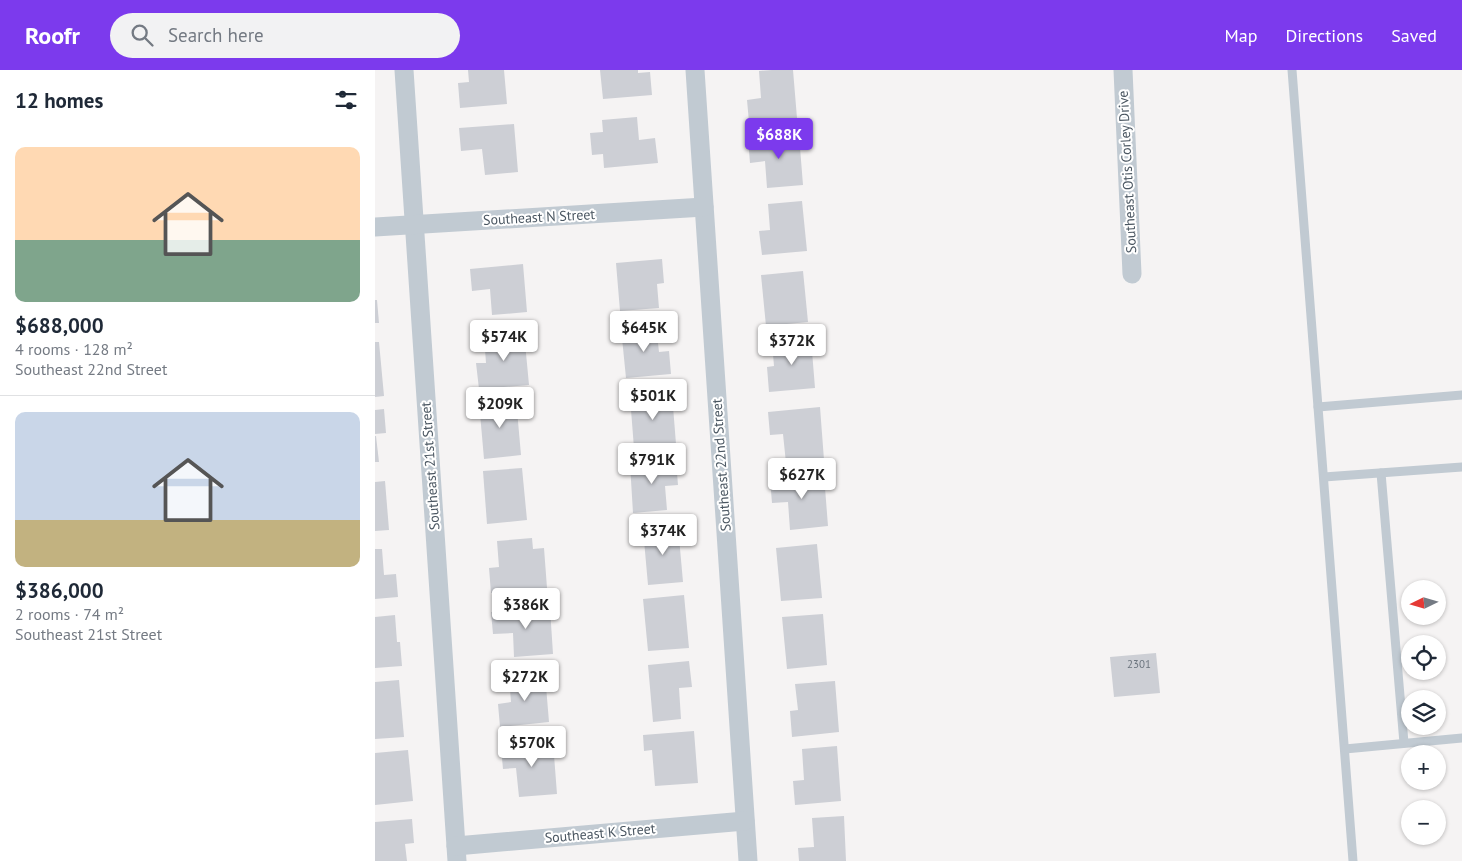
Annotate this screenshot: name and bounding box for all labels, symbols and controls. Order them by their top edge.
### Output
search box [110,13,460,58]
text: Roofr [25,20,80,51]
icon: search [128,21,156,49]
text: Search here [168,23,264,47]
text: Map [1225,24,1257,47]
text: Directions [1285,24,1363,47]
text: Saved [1391,24,1437,47]
icon: filters [332,86,360,114]
text: 12 homes [15,87,103,114]
street label: Southeast Otis Corley Drive [1114,90,1140,254]
pin: $688K [744,118,814,160]
text: $688K [756,124,802,144]
icon: home [143,179,233,269]
street label: Southeast N Street [482,205,596,229]
pin: $645K [609,310,679,353]
text: $688,000 [15,312,104,339]
text: $645K [621,317,667,337]
pin: $574K [469,320,539,362]
pin: $372K [757,324,827,366]
text: $574K [481,326,527,346]
text: $372K [769,330,815,350]
text: 4 rooms · 128 m² [15,339,133,359]
text: Southeast 22nd Street [15,359,167,379]
pin: $501K [618,378,688,421]
text: $501K [630,385,676,405]
pin: $209K [465,386,535,429]
text: $209K [477,393,523,413]
street label: Southeast 22nd Street [707,398,735,532]
street label: Southeast 21st Street [417,401,443,531]
pin: $791K [617,442,687,485]
icon: home [143,445,233,535]
text: $791K [629,449,675,469]
pin: $627K [767,458,837,500]
text: $627K [779,464,825,484]
pin: $374K [628,514,698,556]
text: $374K [640,520,686,540]
text: $386,000 [15,577,104,604]
north arrow [1401,580,1446,625]
map controls [1401,580,1446,845]
pin: $386K [491,588,561,630]
text: $386K [503,594,549,614]
text: 2 rooms · 74 m² [15,604,124,624]
text: Southeast 21st Street [15,624,162,644]
button: locate [1401,635,1446,680]
house number: 2301 [1127,657,1151,671]
pin: $272K [490,660,560,702]
text: $272K [502,666,548,686]
button: layers [1401,690,1446,735]
pin: $570K [497,726,567,768]
text: $570K [509,732,555,752]
button: + [1401,745,1446,790]
button: − [1401,800,1446,845]
street label: Southeast K Street [544,819,656,847]

